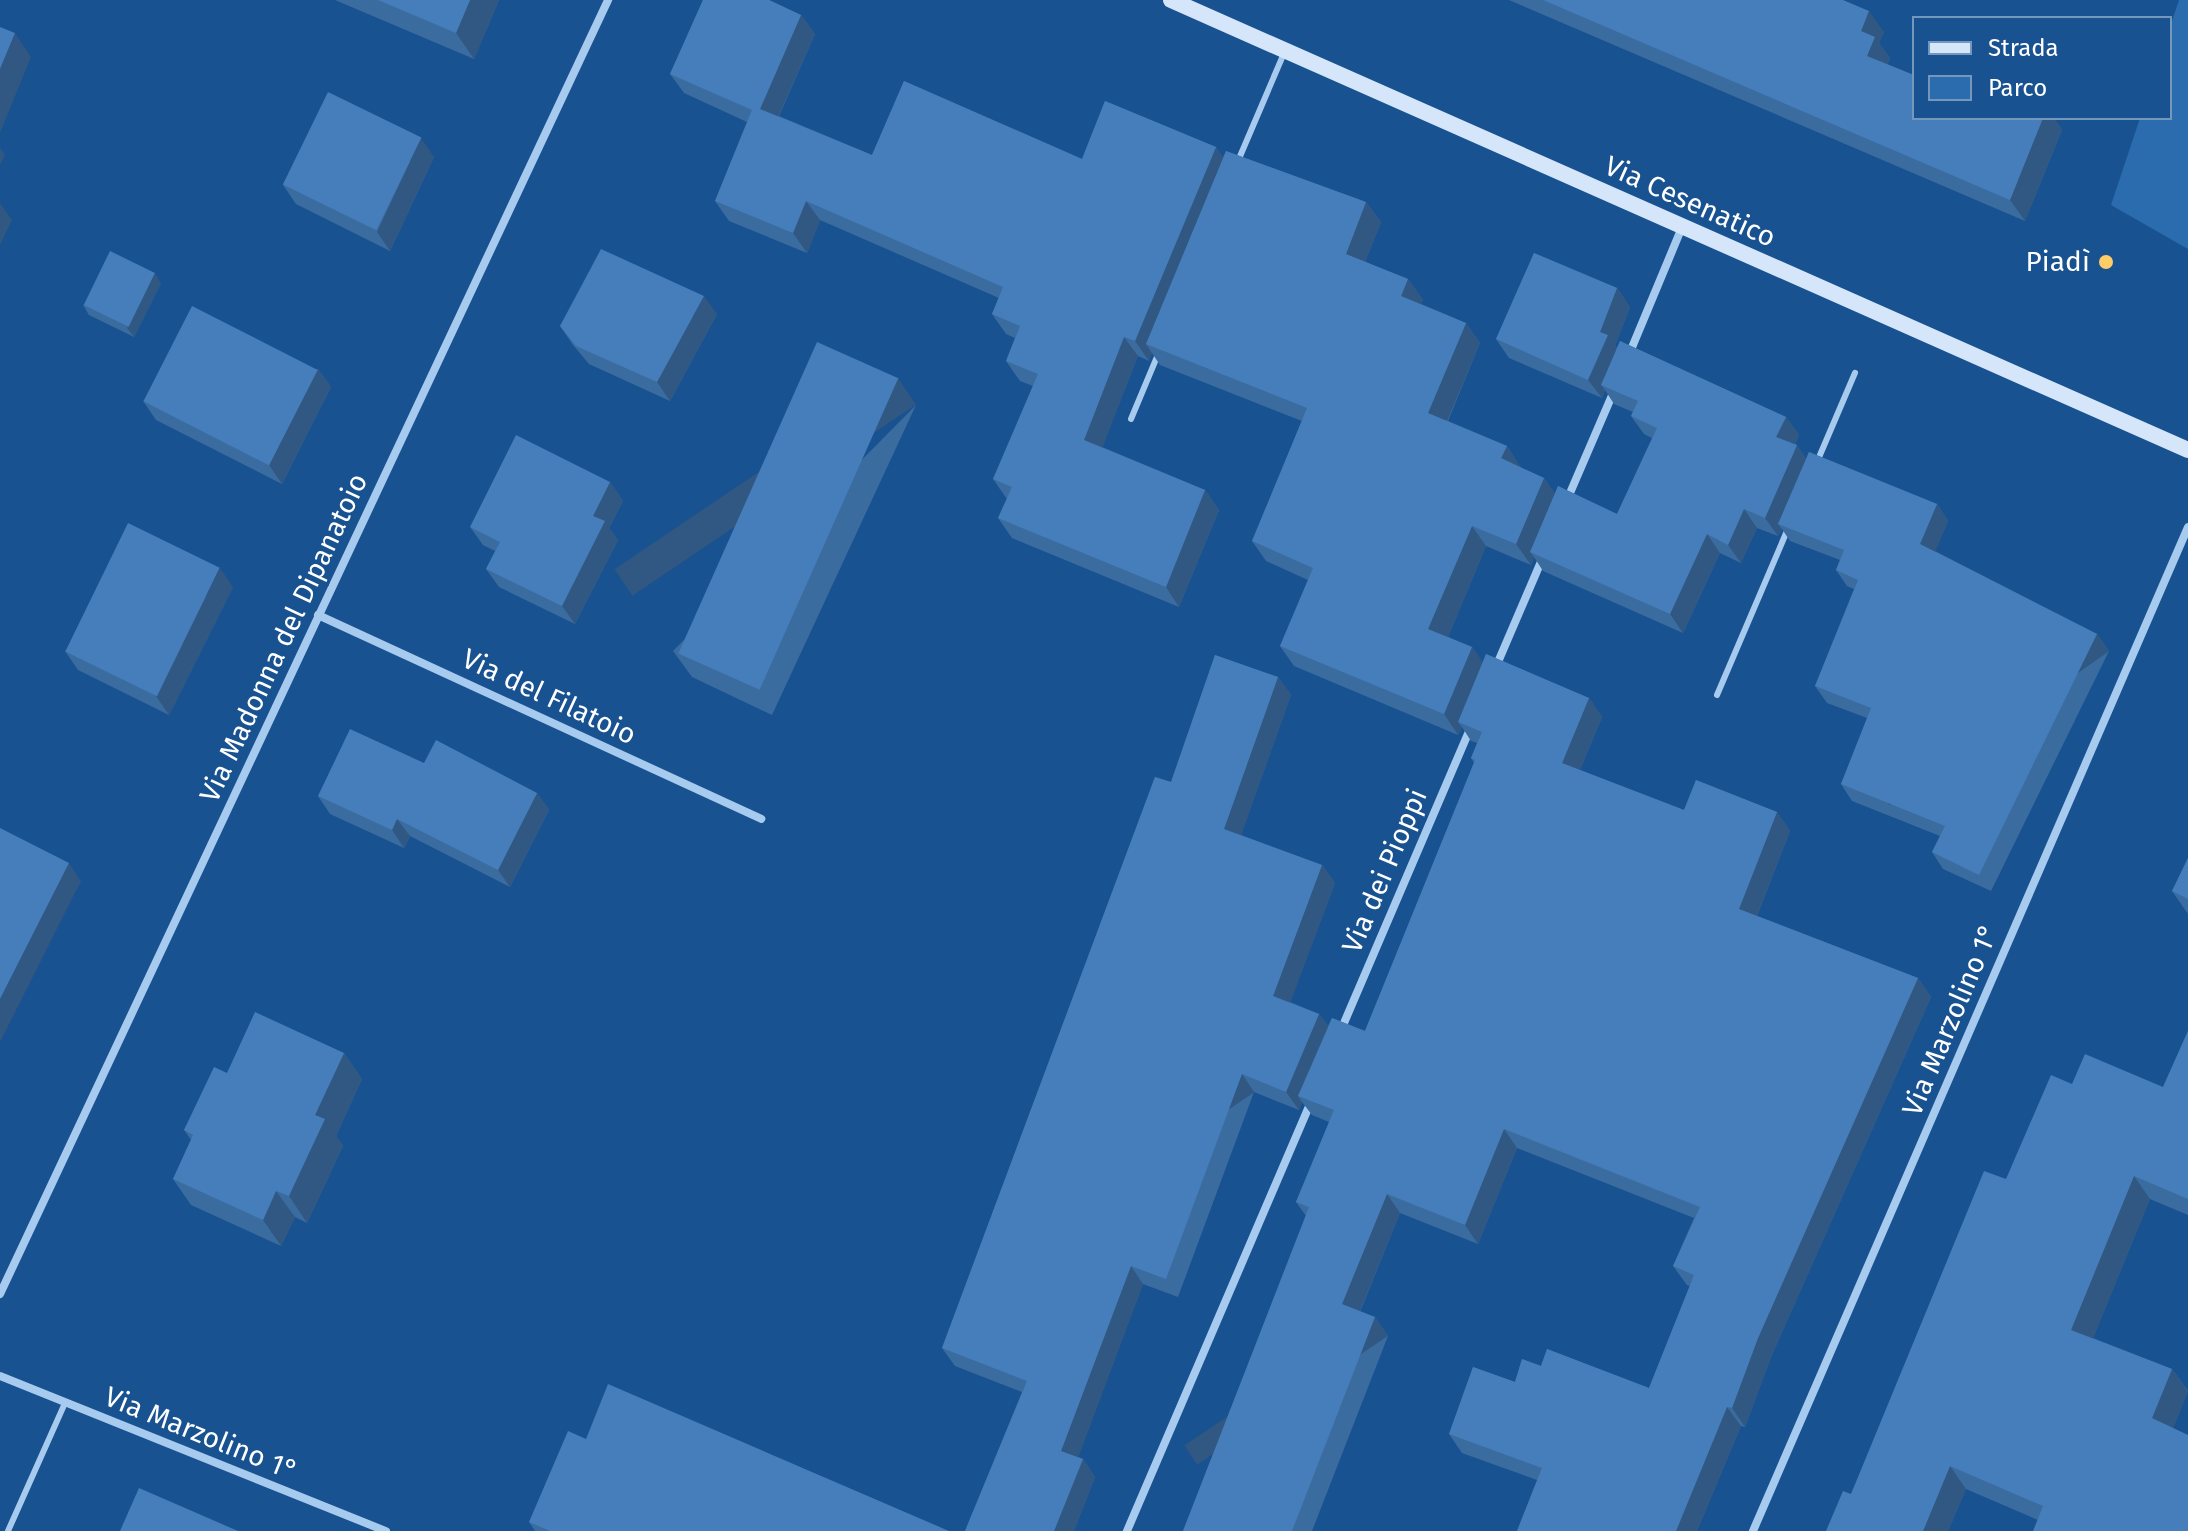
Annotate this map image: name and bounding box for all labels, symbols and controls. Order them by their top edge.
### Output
legend [1912,16,2172,120]
text: Strada [1988,34,2059,62]
text: Parco [1988,74,2047,102]
street label: Via Cesenatico [1599,149,1781,255]
place label: Piadì [2026,245,2090,279]
marker: Piadì [2097,253,2115,271]
street label: Via Madonna del Dipanatoio [193,468,375,808]
street label: Via del Filatoio [457,642,641,752]
street label: Via dei Pioppi [1335,784,1435,958]
street label: Via Marzolino 1° [1895,919,2007,1121]
street label: Via Marzolino 1° [100,1380,302,1488]

